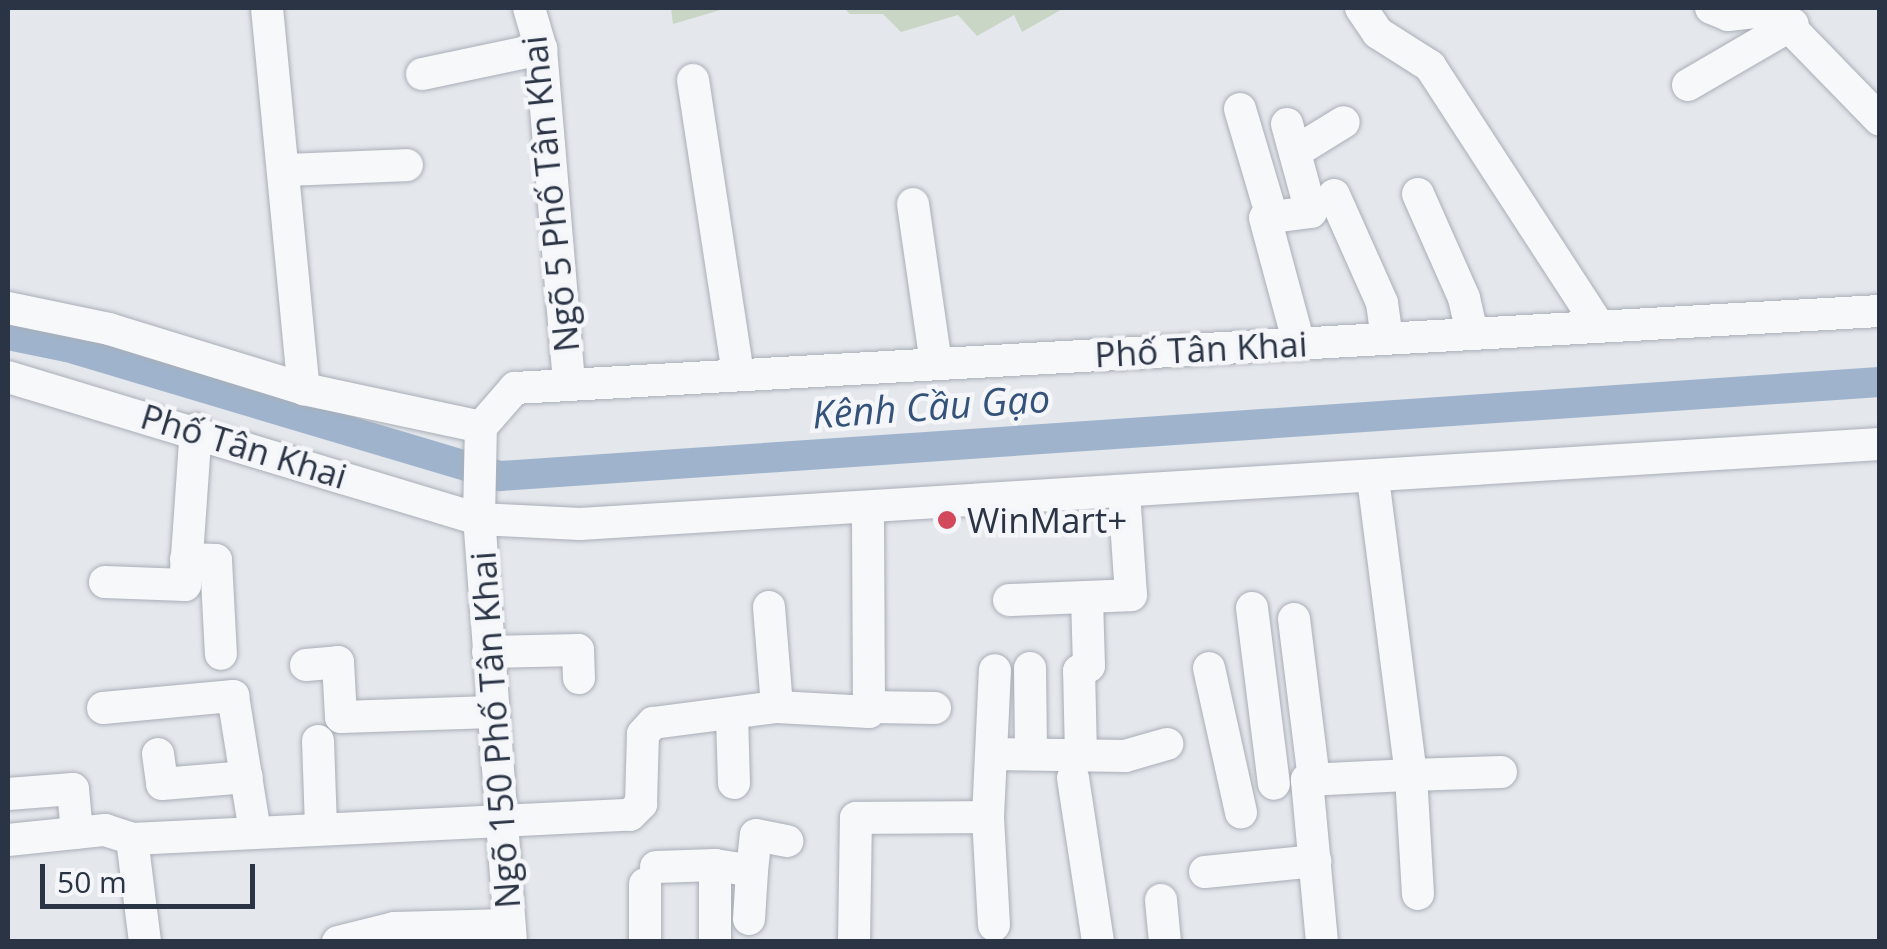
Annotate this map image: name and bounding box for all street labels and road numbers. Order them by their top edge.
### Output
street label: Ngõ 5 Phố Tân Khai [513,34,587,354]
street label: Phố Tân Khai [1093,322,1309,376]
street label: Phố Tân Khai [136,395,352,497]
street label: Ngõ 150 Phố Tân Khai [462,550,528,910]

